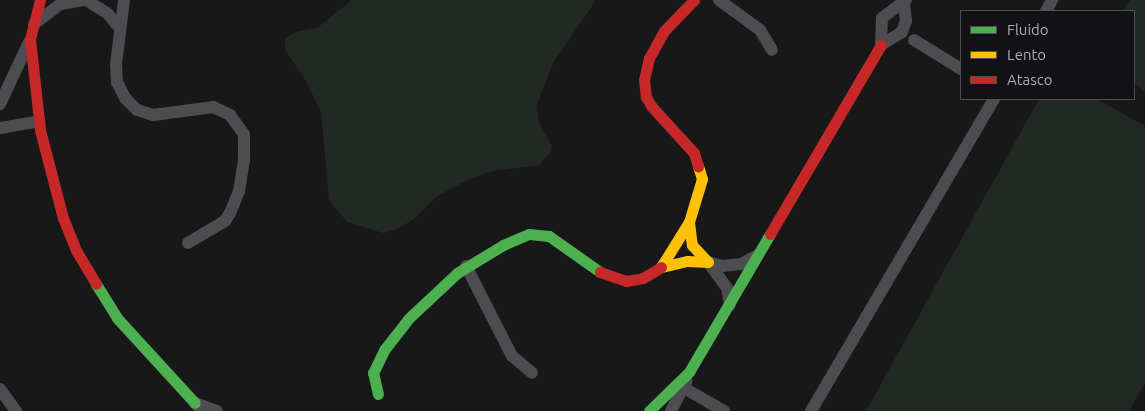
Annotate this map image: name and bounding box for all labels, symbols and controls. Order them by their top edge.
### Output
legend [960,10,1135,100]
text: Fluido [1007,21,1049,38]
text: Lento [1007,46,1046,63]
text: Atasco [1007,71,1053,88]

